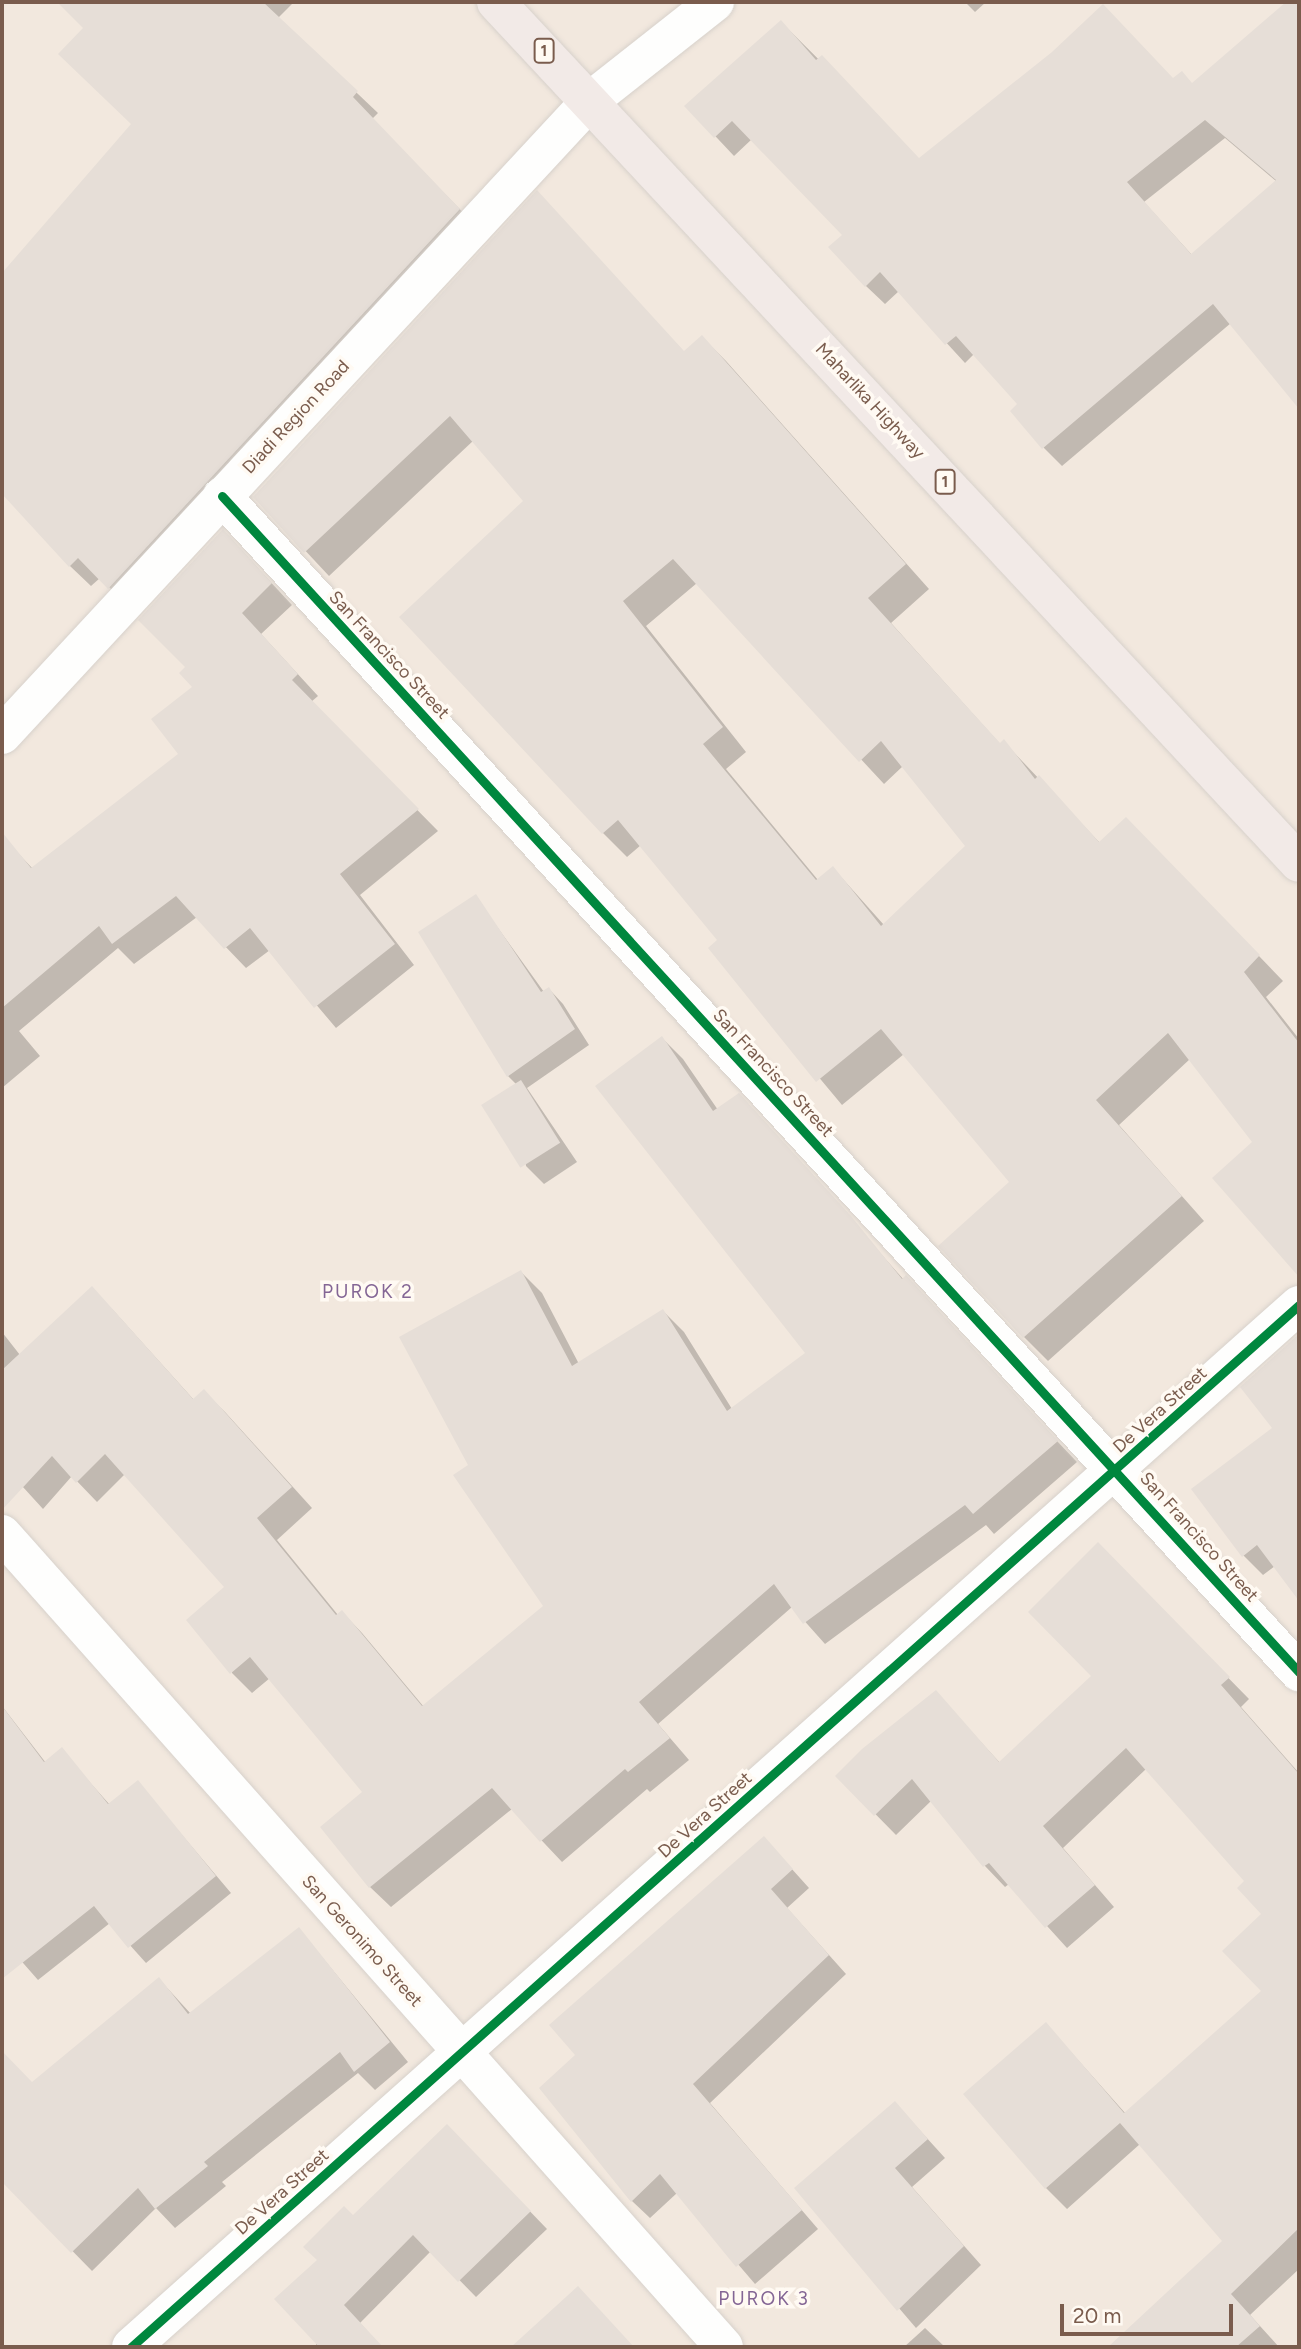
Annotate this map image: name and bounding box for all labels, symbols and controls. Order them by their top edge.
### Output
road number: 1 [534,38,554,64]
street label: Maharlika Highway [811,339,929,463]
street label: Diadi Region Road [238,356,354,478]
road number: 1 [934,470,956,495]
street label: San Francisco Street [324,587,454,723]
street label: San Francisco Street [708,1005,838,1141]
district label: PUROK 2 [323,1281,413,1303]
street label: De Vera Street [1109,1362,1211,1458]
street label: San Francisco Street [1135,1468,1263,1606]
street label: De Vera Street [654,1767,756,1863]
street label: San Geronimo Street [297,1871,427,2011]
street label: De Vera Street [231,2144,333,2240]
district label: PUROK 3 [719,2288,809,2310]
scale bar [1063,2290,1236,2334]
text: 20 m [1073,2303,1121,2328]

